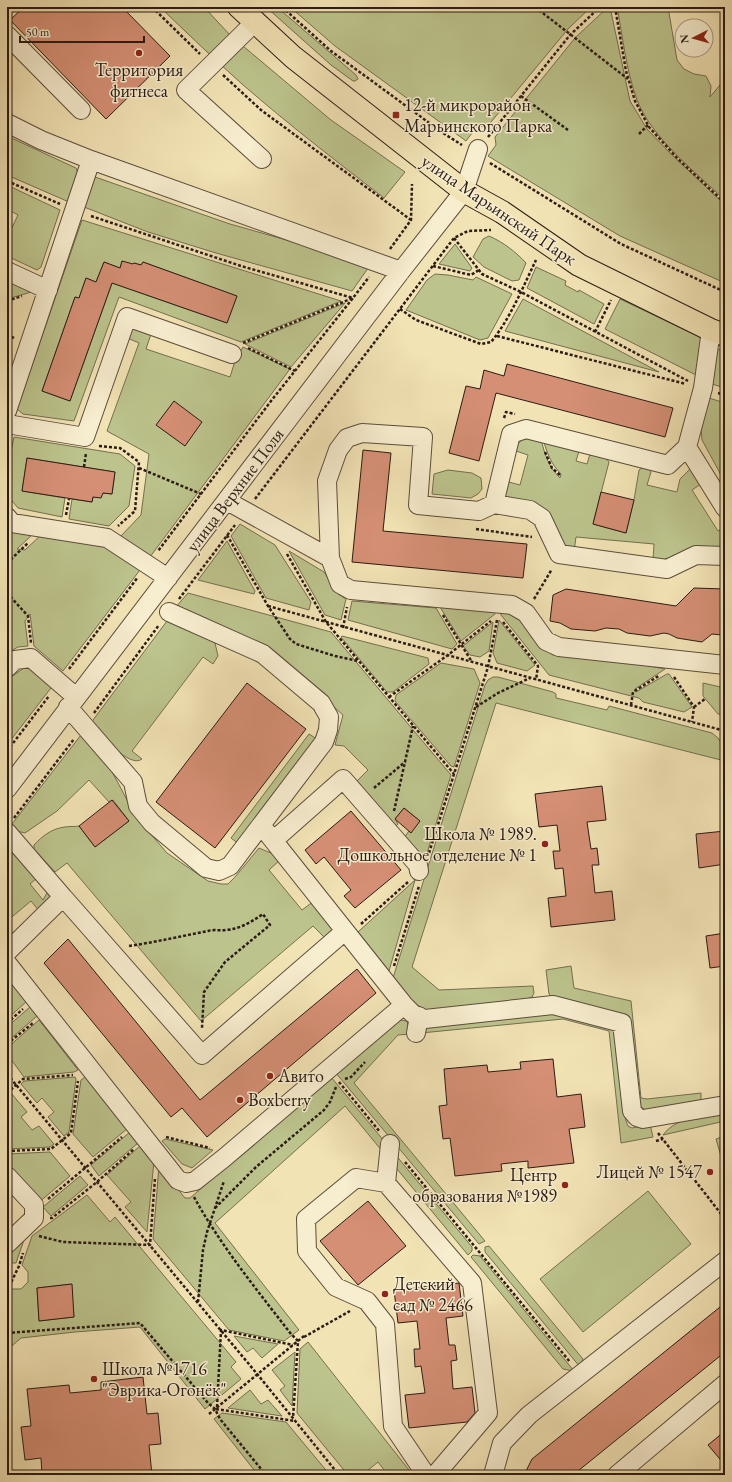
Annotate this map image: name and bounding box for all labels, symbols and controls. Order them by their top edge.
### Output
scale bar [20,18,144,44]
north arrow [674,18,714,58]
text: 50 m [26,24,50,40]
text: N [677,34,691,44]
marker: Территория фитнеса [134,48,144,58]
place label: Территория фитнеса [95,58,183,102]
place label: 12-й микрорайон Марьинского Парка [404,93,553,137]
marker: 12-й микрорайон Марьинского Парка [391,110,401,120]
street label: улица Марьинский Парк [417,149,582,270]
street label: улица Верхние Поля [181,423,289,556]
place label: Школа № 1989. Дошкольное отделение № 1 [338,822,537,866]
marker: Школа № 1989. Дошкольное отделение № 1 [540,839,550,849]
place label: Авито [277,1064,324,1087]
marker: Авито [265,1071,275,1081]
place label: Boxberry [248,1088,311,1111]
marker: Boxberry [235,1095,245,1105]
place label: Лицей № 1547 [597,1160,702,1183]
place label: Центр образования №1989 [412,1163,557,1207]
marker: Лицей № 1547 [705,1167,715,1177]
marker: Центр образования №1989 [560,1180,570,1190]
place label: Детский сад № 2466 [393,1272,473,1316]
marker: Детский сад № 2466 [380,1289,390,1299]
place label: Школа №1716 "Эврика-Огонёк" [102,1357,227,1401]
marker: Школа №1716 "Эврика-Огонёк" [89,1374,99,1384]

